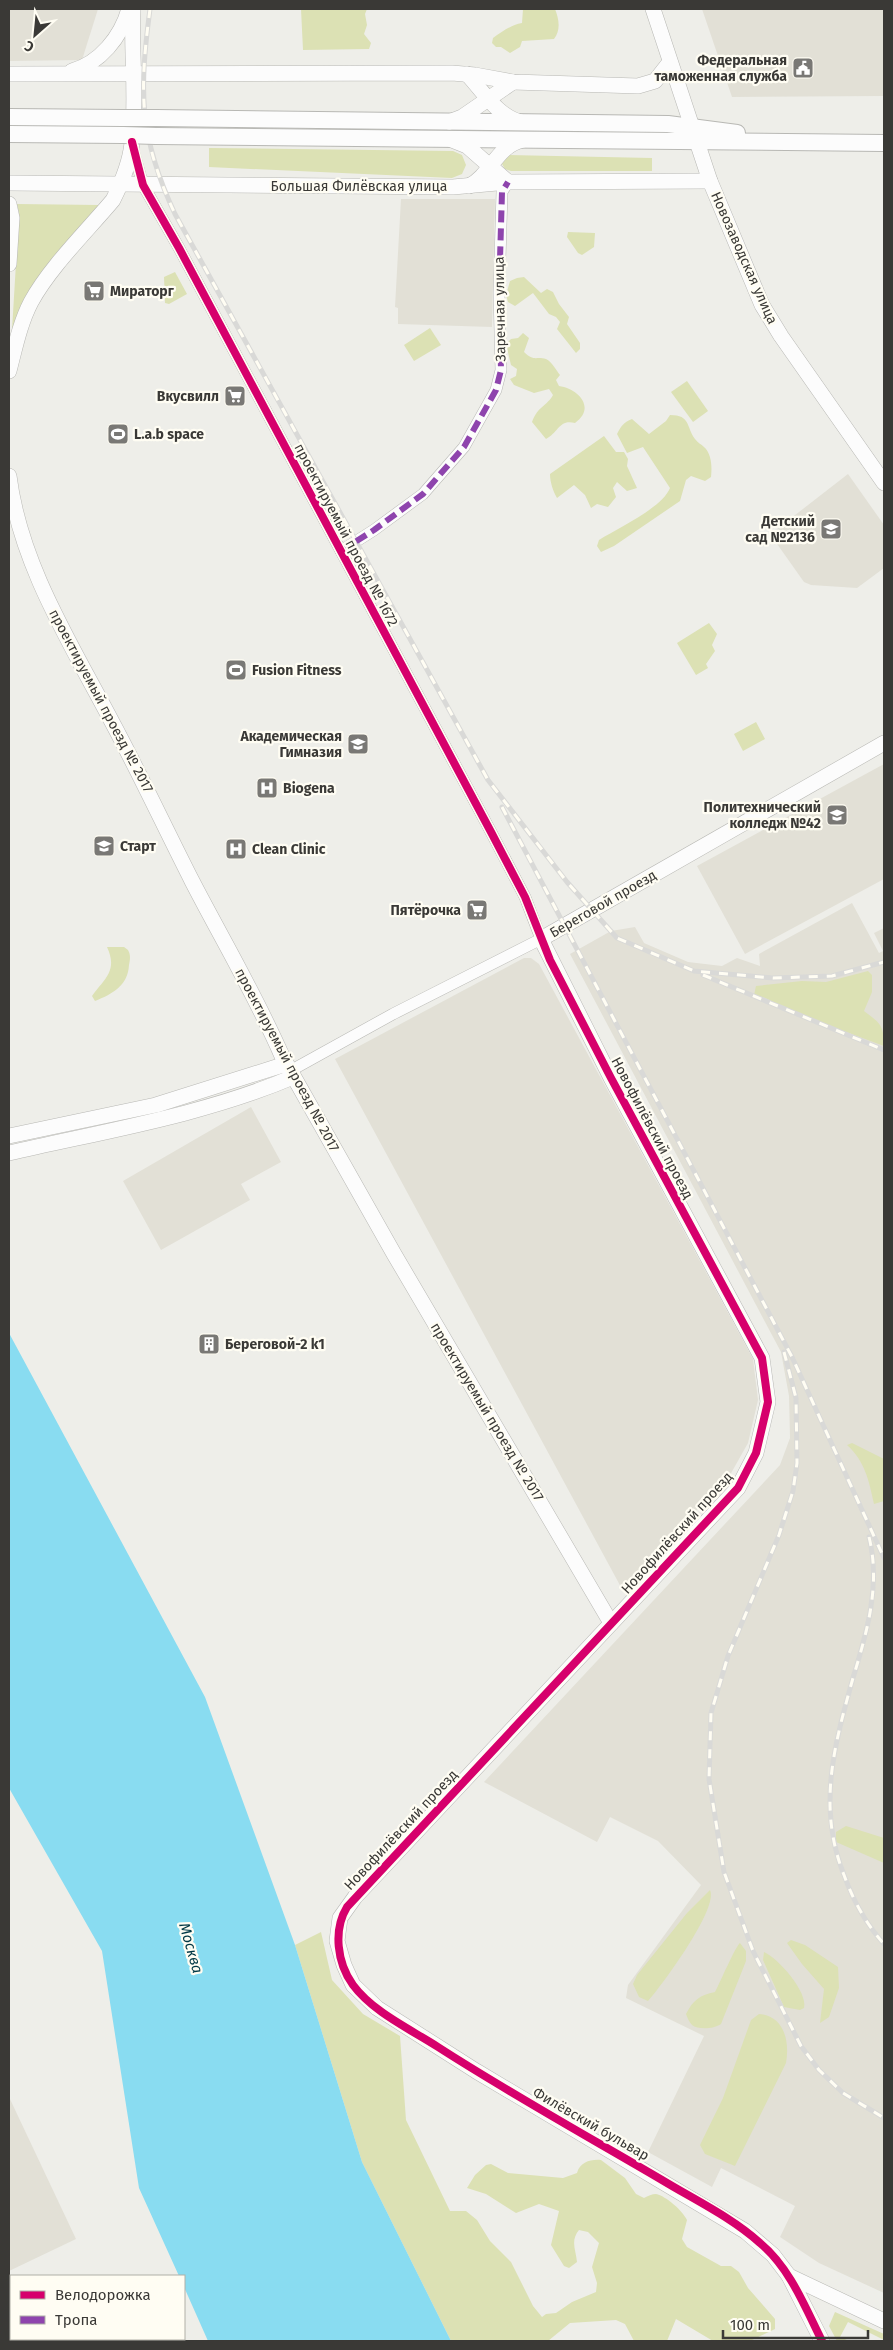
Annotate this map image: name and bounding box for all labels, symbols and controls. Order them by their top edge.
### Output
north arrow [10,10,60,60]
text: С [22,37,37,56]
place label: Федеральная таможенная служба [655,52,787,85]
public building icon: Федеральная таможенная служба [791,56,815,80]
street label: Большая Филёвская улица [271,178,447,195]
street label: Новозаводская улица [707,189,781,327]
street label: Заречная улица [491,256,509,362]
supermarket icon: Мираторг [82,279,106,303]
place label: Мираторг [110,283,175,300]
supermarket icon: Вкусвилл [223,384,247,408]
place label: Вкусвилл [157,388,219,405]
sports icon: L.a.b space [106,422,130,446]
place label: L.a.b space [134,426,204,443]
street label: проектируемый проезд № 1672 [290,441,402,629]
place label: Детский сад №2136 [745,513,815,546]
school or university icon: Детский сад №2136 [819,517,843,541]
street label: проектируемый проезд № 2017 [45,606,157,796]
sports icon: Fusion Fitness [224,658,248,682]
place label: Fusion Fitness [252,662,342,679]
place label: Академическая Гимназия [239,728,342,761]
school or university icon: Академическая Гимназия [346,732,370,756]
hospital icon: Biogena [255,776,279,800]
place label: Biogena [283,780,335,797]
place label: Политехнический колледж №42 [704,799,821,832]
school or university icon: Политехнический колледж №42 [825,803,849,827]
school or university icon: Старт [92,834,116,858]
hospital icon: Clean Clinic [224,837,248,861]
place label: Старт [120,838,156,855]
place label: Clean Clinic [252,841,326,858]
street label: Береговой проезд [547,866,660,941]
supermarket icon: Пятёрочка [465,898,489,922]
place label: Пятёрочка [391,902,461,919]
street label: проектируемый проезд № 2017 [231,965,343,1155]
street label: Новофилёвский проезд [607,1054,697,1202]
street label: проектируемый проезд № 2017 [427,1320,547,1504]
building icon: Береговой-2 k1 [197,1332,221,1356]
place label: Береговой-2 k1 [225,1336,325,1353]
street label: Новофилёвский проезд [618,1468,736,1597]
street label: Новофилёвский проезд [341,1766,461,1894]
water label: Москва [175,1921,207,1975]
street label: Филёвский бульвар [530,2084,652,2164]
legend [10,2275,185,2340]
text: Велодорожка [55,2286,151,2304]
scale bar [723,2308,868,2340]
text: Тропа [55,2311,97,2329]
text: 100 m [730,2316,770,2334]

